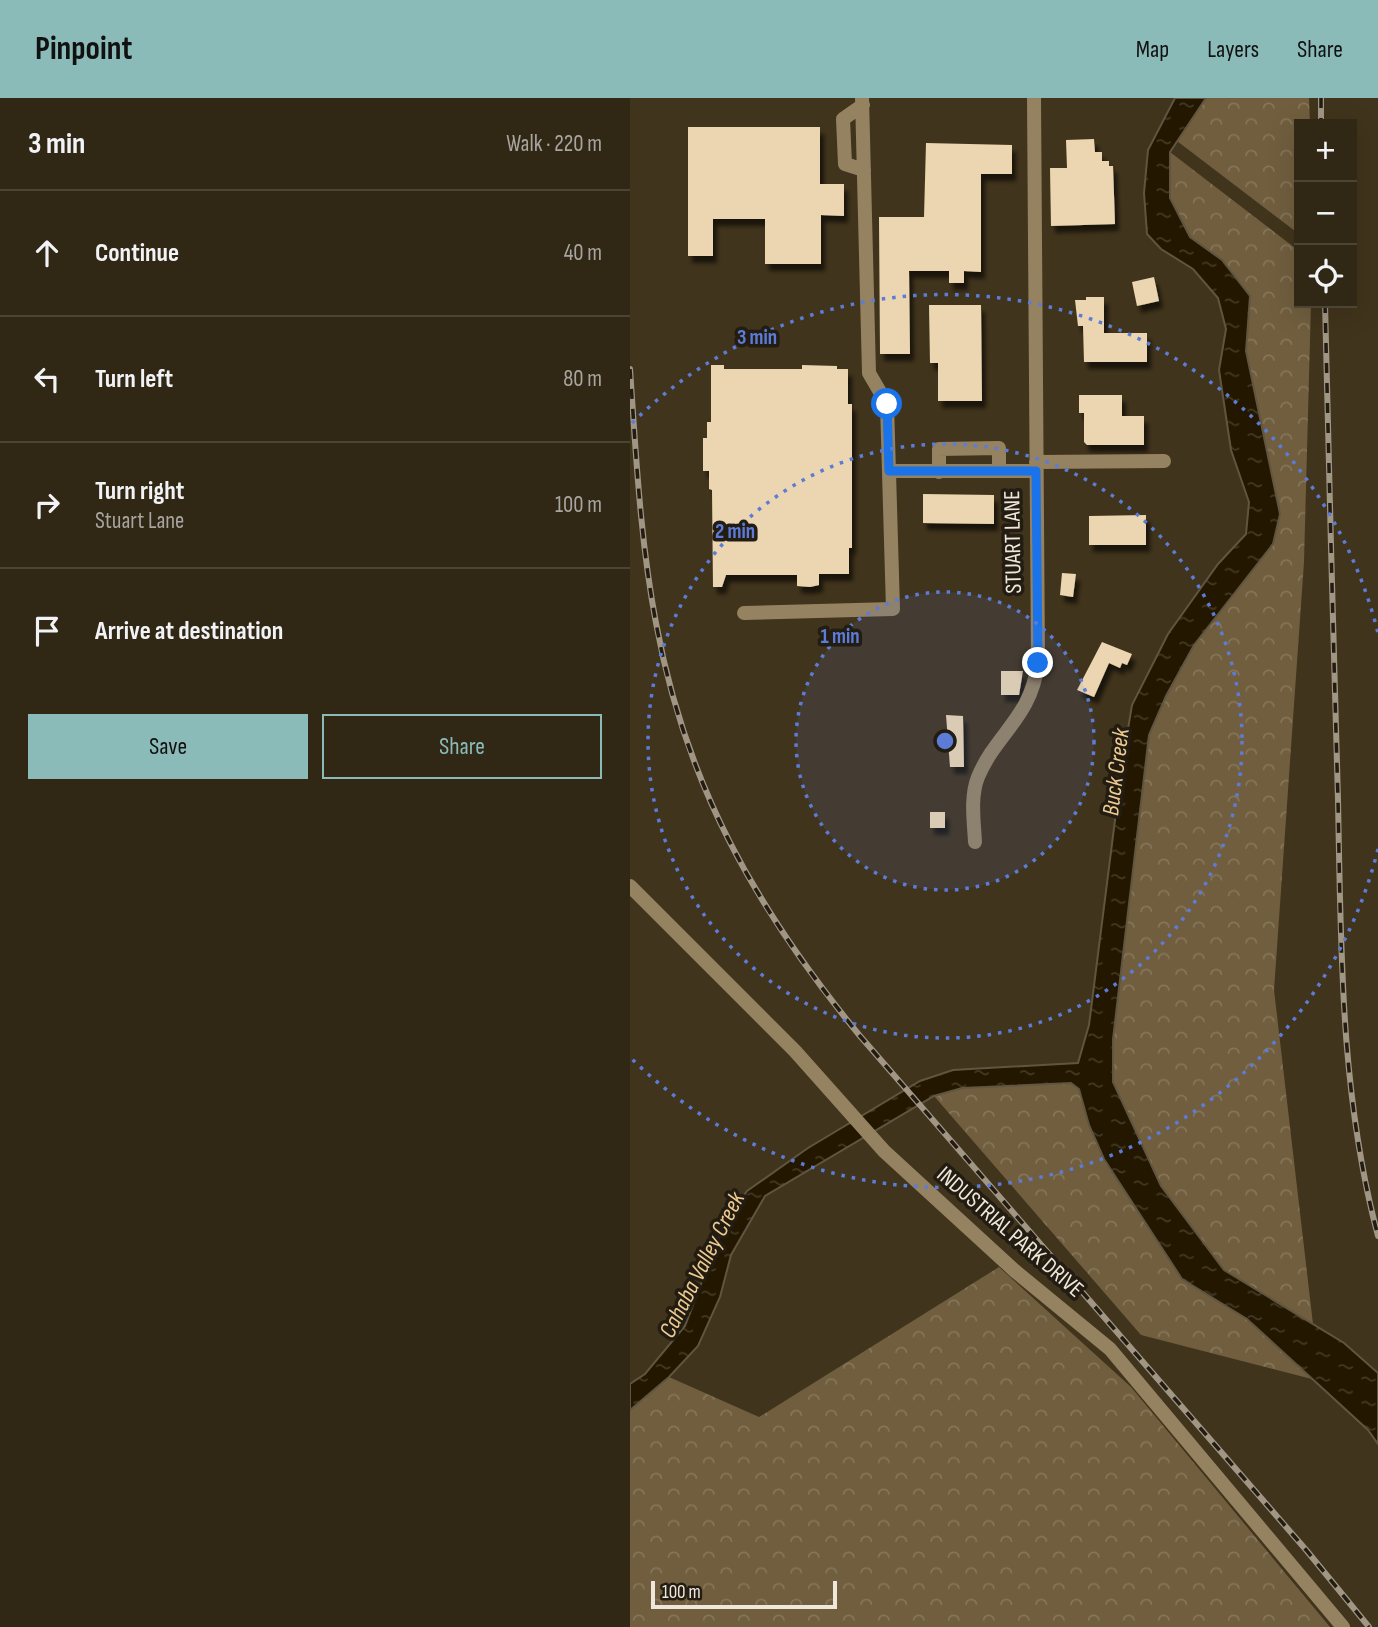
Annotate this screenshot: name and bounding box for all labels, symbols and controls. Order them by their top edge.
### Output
text: Pinpoint [35,29,132,69]
text: Map [1136,35,1169,64]
text: Layers [1207,35,1259,64]
text: Share [1297,35,1343,64]
map controls [1294,119,1357,308]
button: + [1294,119,1357,182]
text: 3 min [28,126,85,162]
text: Walk · 220 m [506,130,602,158]
button: − [1294,182,1357,245]
icon: ahead [28,234,66,272]
text: Continue [95,238,179,269]
text: 40 m [564,239,602,267]
button: locate [1294,245,1357,308]
text: 3 min [737,325,777,350]
icon: left [28,360,66,398]
text: Turn left [95,364,173,395]
text: 80 m [563,365,602,393]
route start [871,388,902,419]
text: Turn right [95,476,184,507]
icon: right [28,486,66,524]
street label: STUART LANE [998,490,1028,594]
text: 100 m [555,491,602,519]
text: Stuart Lane [95,507,184,535]
text: 2 min [715,519,755,544]
icon: arrive [28,612,66,650]
text: Arrive at destination [95,616,283,647]
text: 1 min [820,624,860,649]
route end [1022,647,1053,678]
button: Save [28,714,308,779]
button: Share [322,714,602,779]
water label: Buck Creek [1096,726,1136,817]
centre of rings [933,729,957,753]
street label: INDUSTRIAL PARK DRIVE [931,1161,1089,1303]
water label: Cahaba Valley Creek [653,1186,752,1343]
scale bar [651,1578,836,1610]
text: 100 m [662,1581,701,1604]

